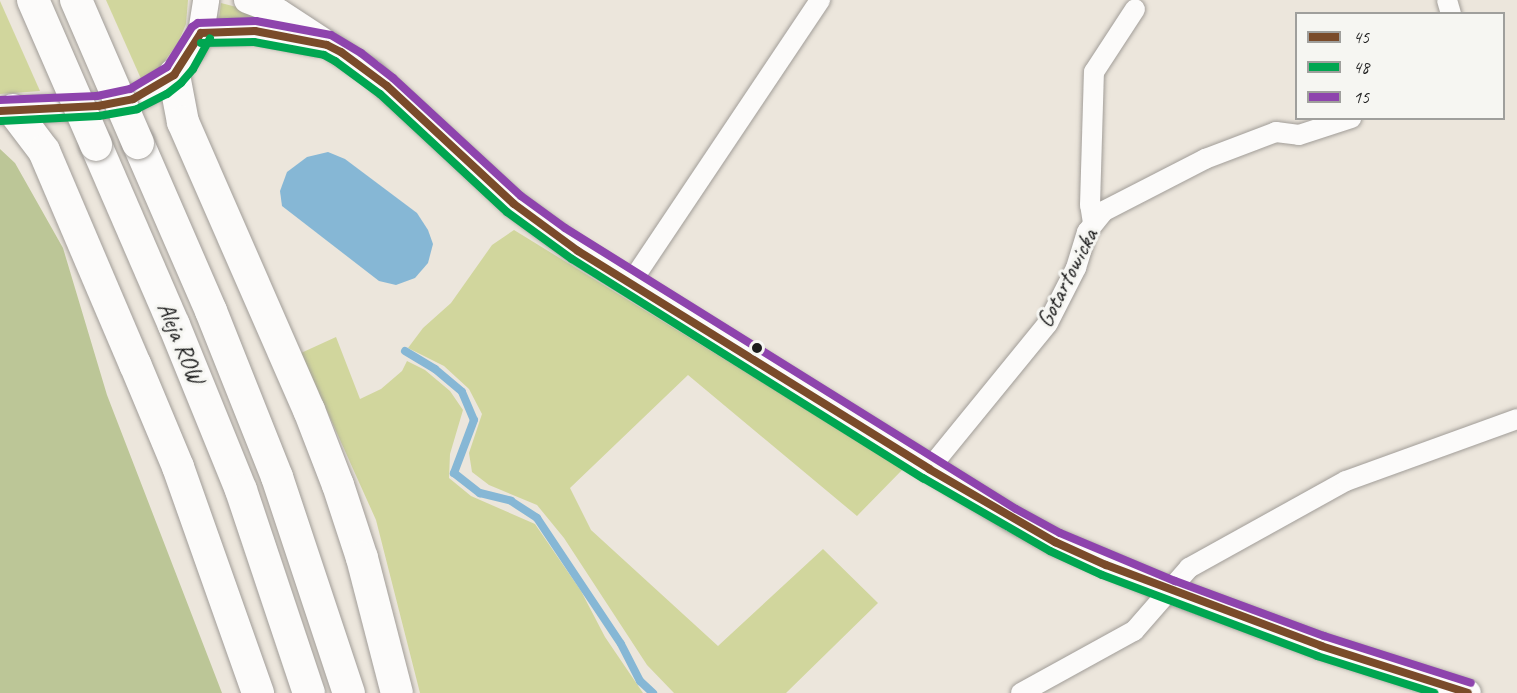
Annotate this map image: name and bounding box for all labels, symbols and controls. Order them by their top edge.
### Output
legend [1295,12,1505,120]
text: 45 [1353,26,1369,48]
text: 48 [1353,56,1369,78]
text: 15 [1353,86,1369,108]
street label: Gotartowicka [1030,224,1104,332]
street label: Aleja ROW [151,298,211,388]
unlabelled marker [751,342,763,354]

